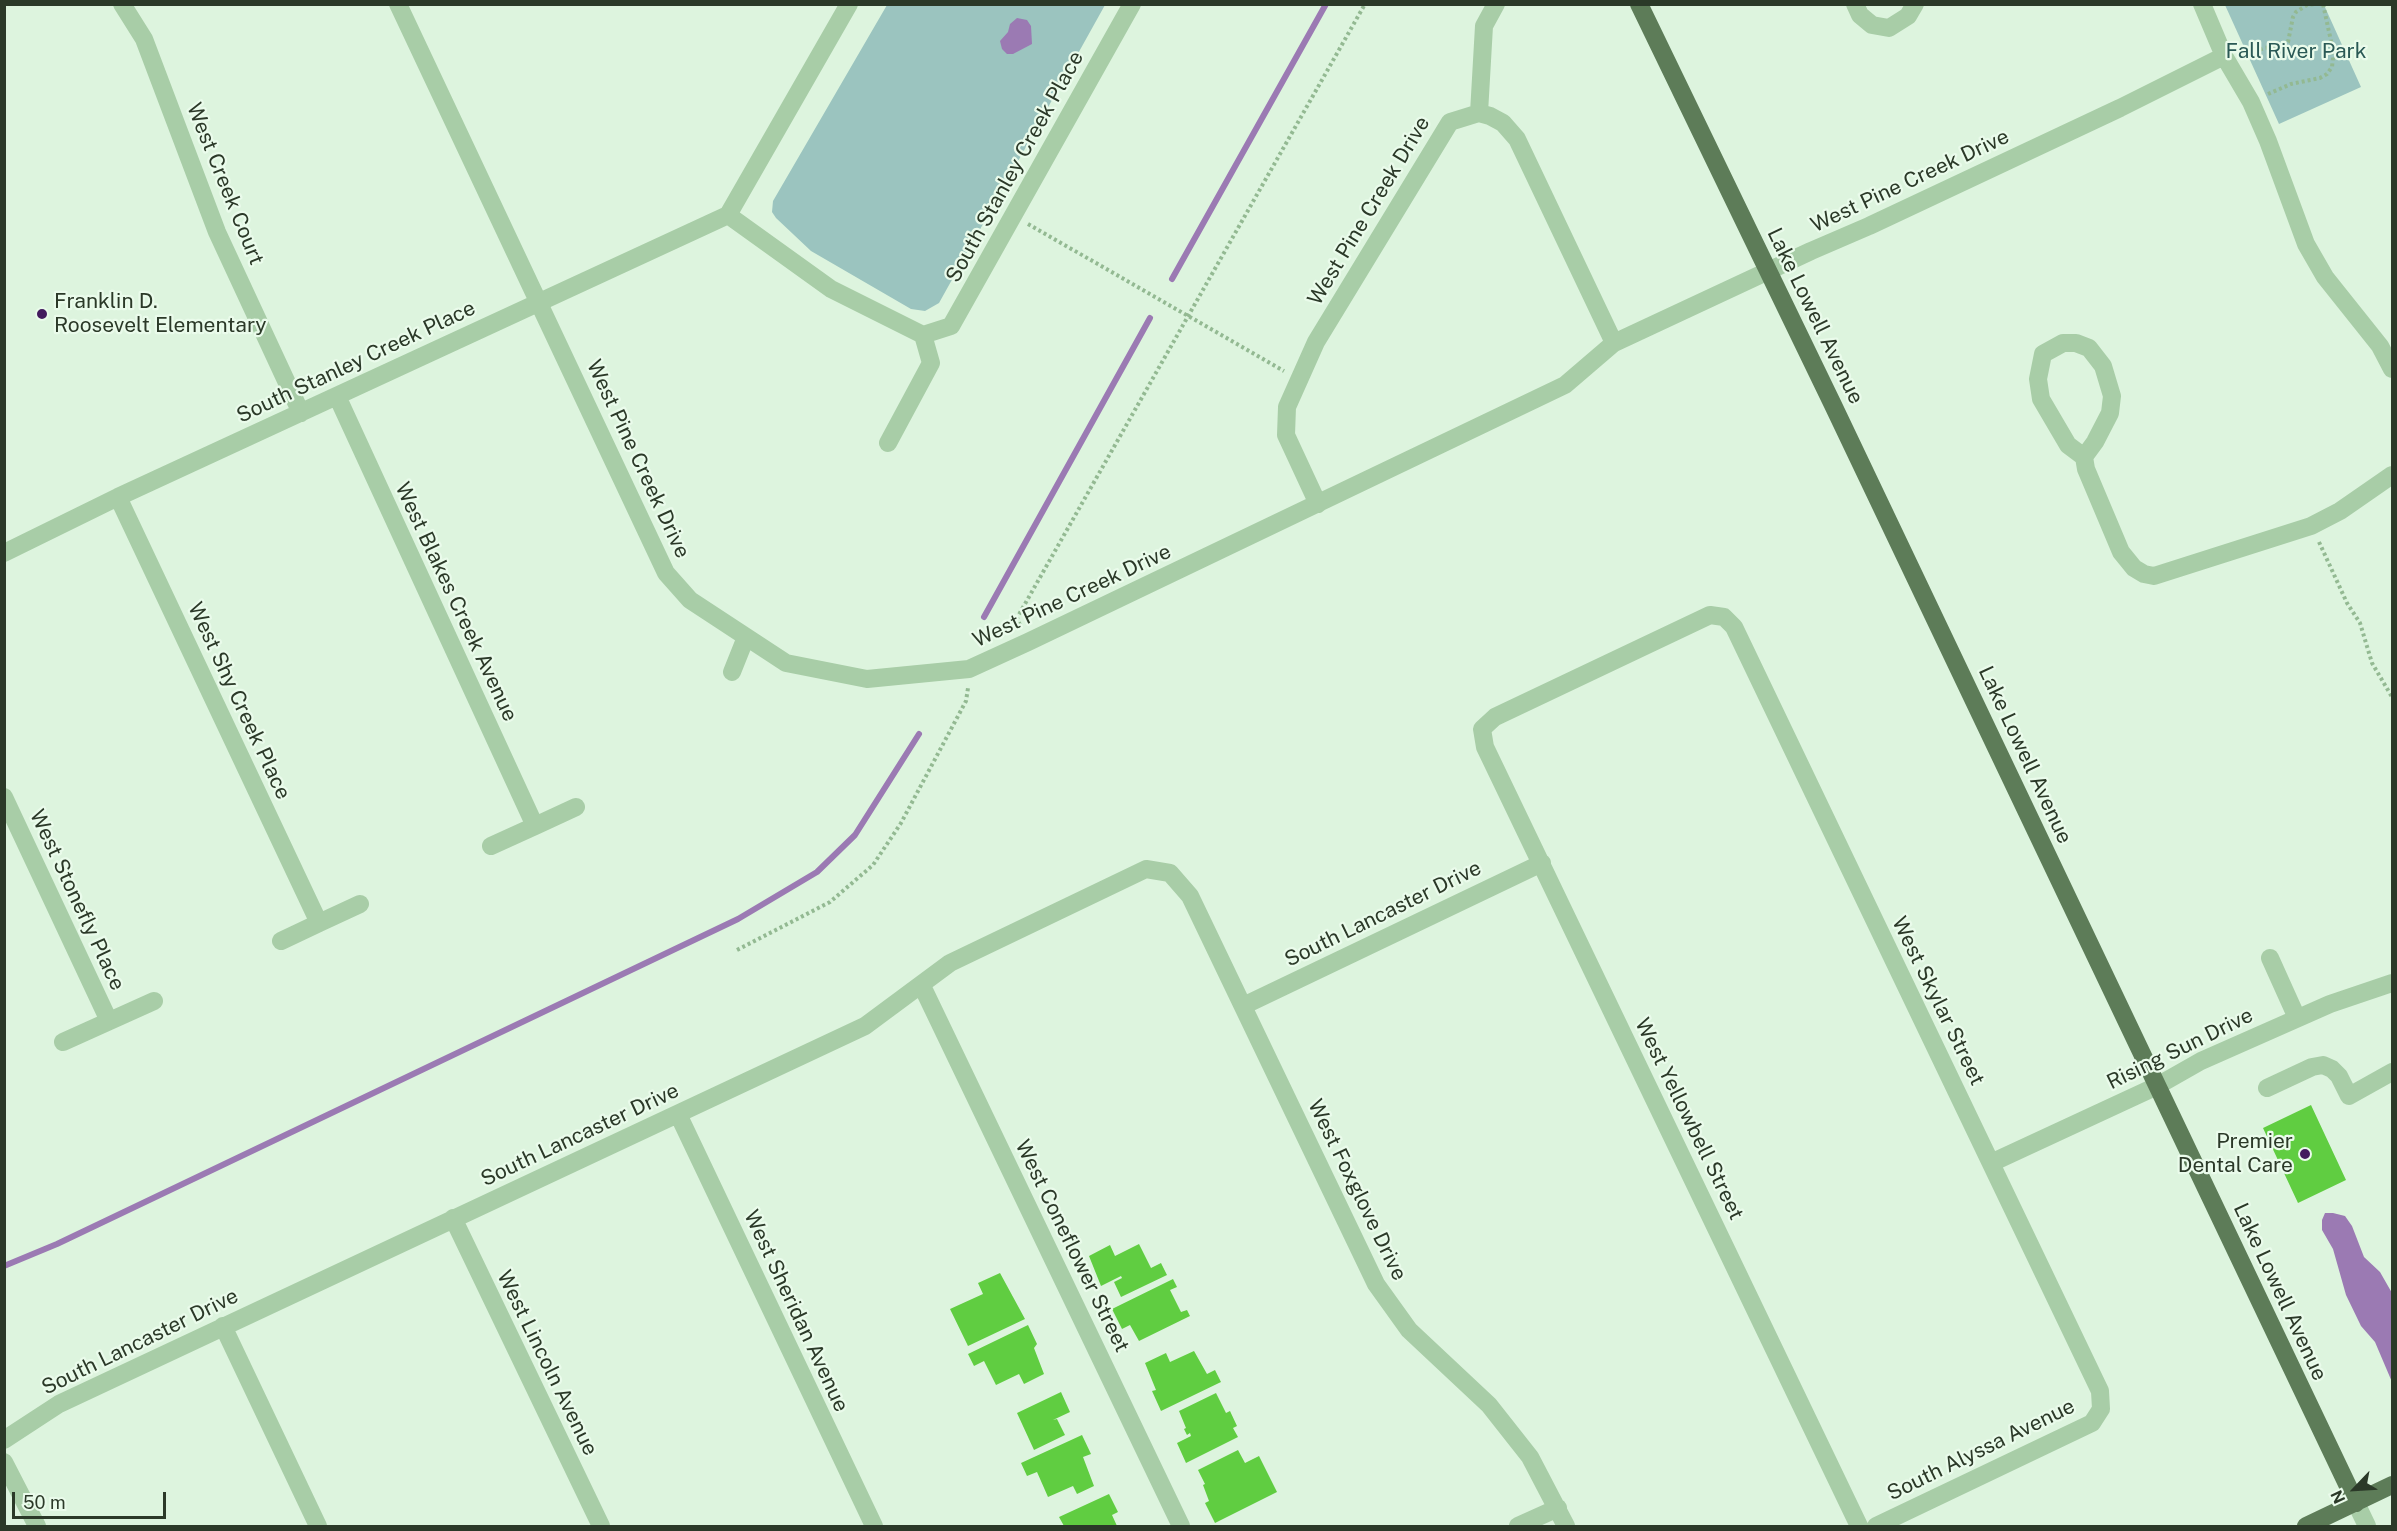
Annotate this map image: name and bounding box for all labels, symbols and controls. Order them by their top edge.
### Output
park label: Fall River Park [2225,39,2367,65]
street label: South Stanley Creek Place [941,47,1089,287]
street label: West Creek Court [181,99,269,269]
street label: West Pine Creek Drive [1303,112,1435,310]
street label: West Pine Creek Drive [1807,124,2013,238]
street label: Lake Lowell Avenue [1761,224,1869,408]
place label: Franklin D. Roosevelt Elementary [54,289,267,339]
street label: South Stanley Creek Place [233,296,479,428]
marker: Franklin D. Roosevelt Elementary [35,307,49,321]
street label: West Pine Creek Drive [581,356,695,562]
street label: West Blakes Creek Avenue [389,479,523,725]
street label: West Pine Creek Drive [969,539,1175,653]
street label: West Shy Creek Place [182,599,296,803]
street label: Lake Lowell Avenue [1973,662,2077,848]
street label: West Stonefly Place [24,806,130,994]
street label: South Lancaster Drive [1281,855,1485,973]
street label: West Skylar Street [1886,913,1990,1089]
street label: Rising Sun Drive [2103,1003,2257,1095]
street label: West Yellowbell Street [1629,1014,1749,1224]
street label: South Lancaster Drive [477,1078,683,1192]
street label: West Foxglove Drive [1302,1095,1412,1285]
place label: Premier Dental Care [2178,1129,2293,1179]
street label: West Coneflower Street [1010,1136,1134,1356]
marker: Premier Dental Care [2298,1147,2312,1161]
street label: Lake Lowell Avenue [2228,1199,2332,1385]
street label: West Sheridan Avenue [738,1206,854,1416]
street label: West Lincoln Avenue [491,1266,603,1460]
street label: South Lancaster Drive [38,1283,242,1401]
street label: South Alyssa Avenue [1883,1394,2079,1506]
north arrow [2325,1459,2385,1519]
scale bar [15,1480,170,1518]
text: N [2327,1487,2349,1507]
text: 50 m [23,1492,66,1513]

